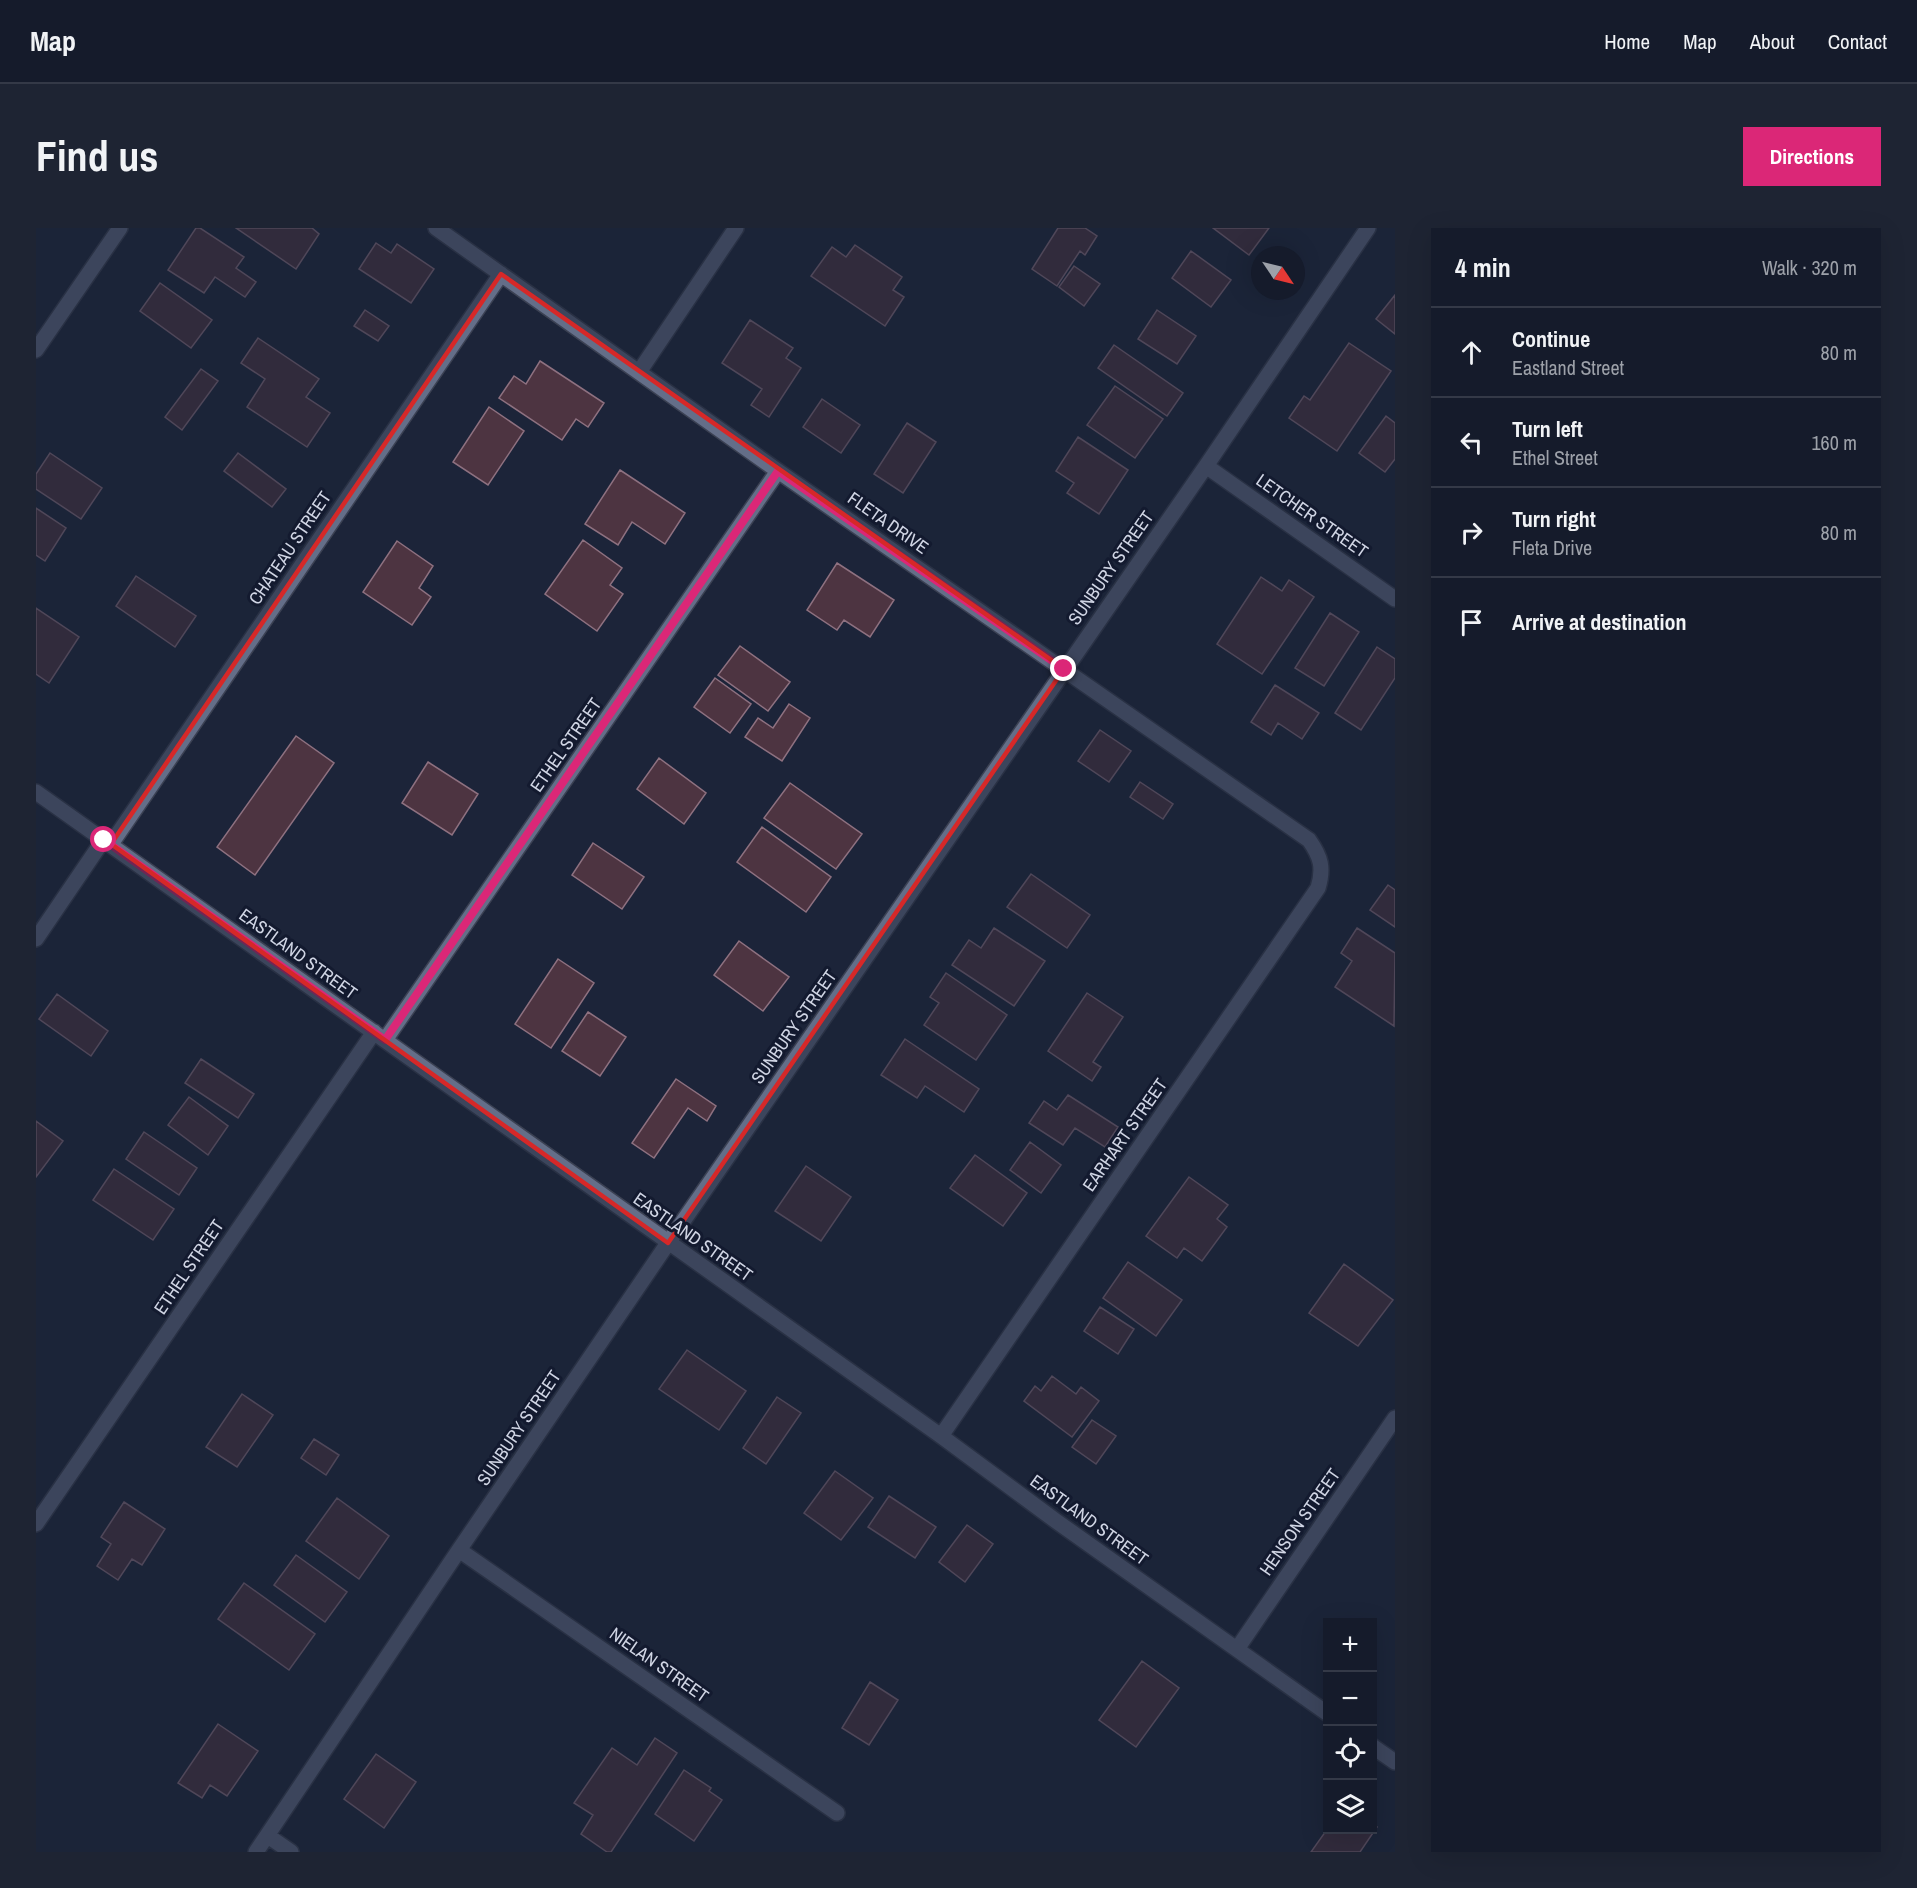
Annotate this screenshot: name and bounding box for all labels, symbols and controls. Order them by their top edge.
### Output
text: Map [30,22,76,60]
text: Home [1604,27,1650,56]
text: Map [1683,27,1717,56]
text: About [1750,27,1795,56]
text: Contact [1828,27,1887,56]
button: Directions [1743,127,1881,186]
text: Find us [36,128,158,184]
north arrow [1251,246,1305,300]
text: 4 min [1455,250,1511,285]
text: Walk · 320 m [1762,254,1857,281]
text: Continue [1512,324,1590,354]
icon: ahead [1455,336,1488,369]
text: 80 m [1821,339,1857,366]
text: Eastland Street [1512,354,1624,381]
text: Turn left [1512,414,1583,444]
icon: left [1455,426,1488,459]
text: 160 m [1811,429,1857,456]
text: Ethel Street [1512,444,1598,471]
street label: LETCHER STREET [1251,468,1373,563]
street label: CHATEAU STREET [242,486,337,609]
street label: FLETA DRIVE [843,486,934,560]
text: Turn right [1512,504,1596,534]
street label: SUNBURY STREET [1062,506,1159,630]
icon: right [1455,516,1488,549]
text: 80 m [1821,519,1857,546]
text: Fleta Drive [1512,534,1592,561]
icon: arrive [1455,606,1488,639]
text: Arrive at destination [1512,607,1686,637]
route end [1050,655,1076,681]
street label: ETHEL STREET [524,693,607,797]
route start [90,826,116,852]
street label: EASTLAND STREET [234,902,362,1005]
street label: SUNBURY STREET [745,965,842,1089]
street label: EARHART STREET [1076,1073,1173,1196]
street label: EASTLAND STREET [629,1186,758,1287]
street label: ETHEL STREET [148,1214,230,1319]
street label: SUNBURY STREET [471,1365,566,1490]
street label: HENSON STREET [1253,1463,1346,1580]
street label: EASTLAND STREET [1025,1468,1153,1571]
map controls [1323,1618,1377,1834]
button: + [1323,1618,1377,1672]
street label: NIELAN STREET [605,1621,714,1708]
button: − [1323,1672,1377,1726]
button: locate [1323,1726,1377,1780]
button: layers [1323,1780,1377,1834]

